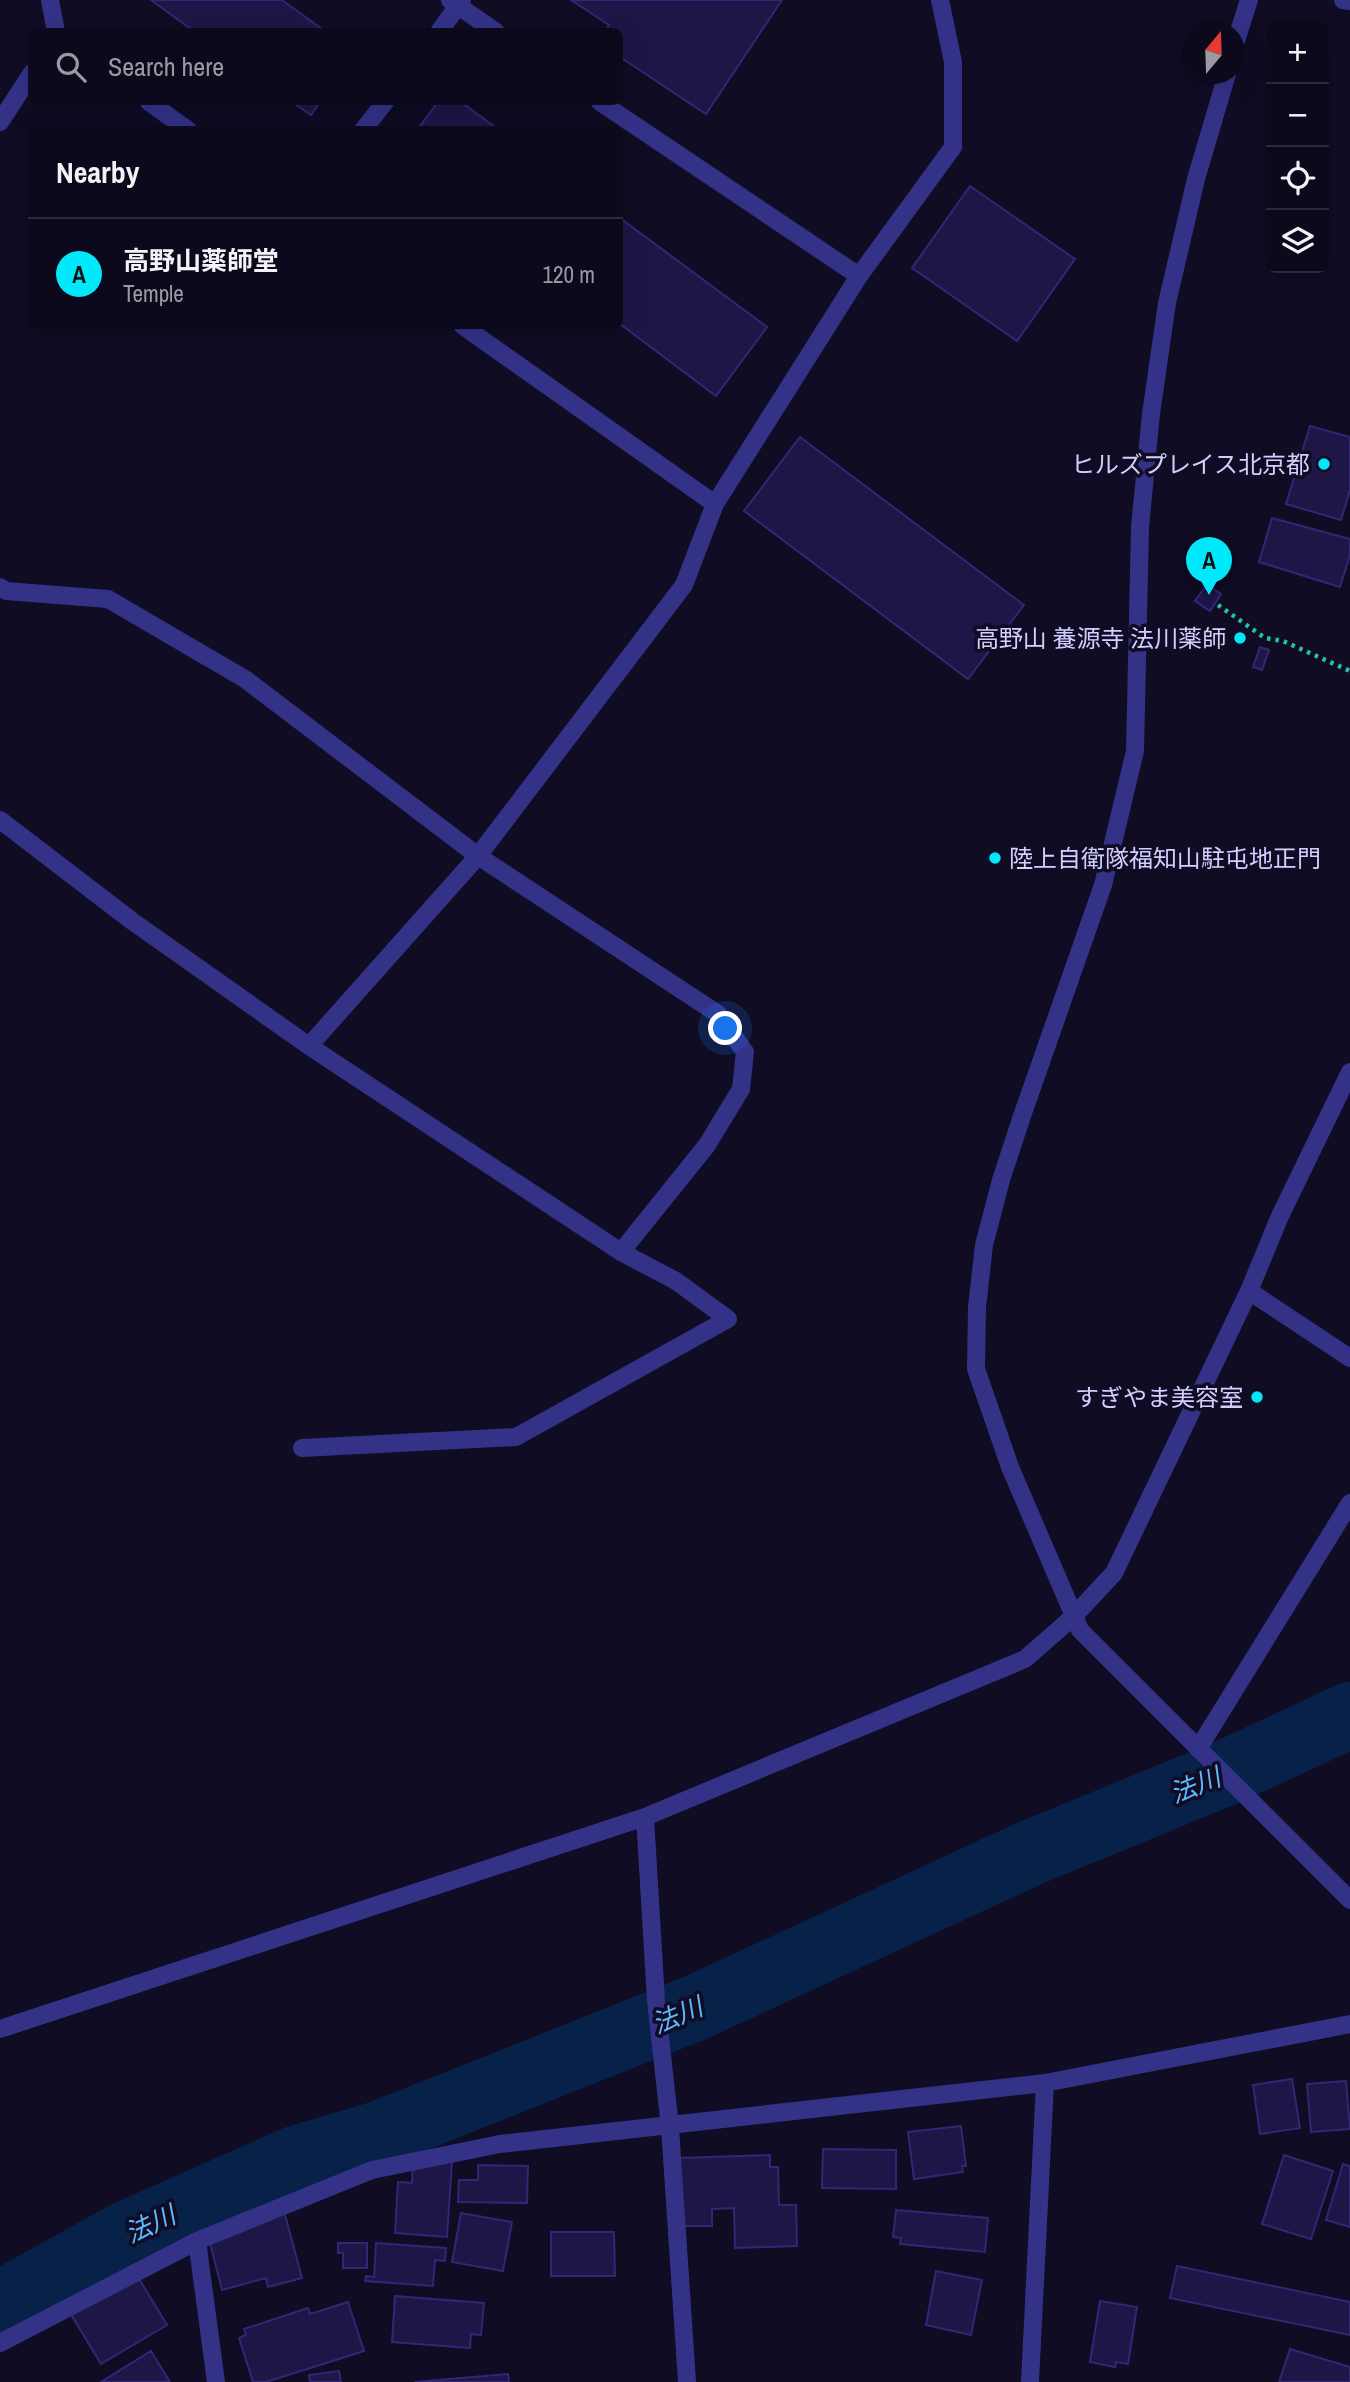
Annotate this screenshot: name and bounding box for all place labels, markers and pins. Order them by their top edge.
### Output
place label: ヒルズプレイス北京都 [1071,448,1310,480]
marker: ヒルズプレイス北京都 [1316,456,1332,472]
pin: A [1186,537,1232,595]
place label: 高野山 養源寺 法川薬師 [975,622,1226,654]
marker: 高野山 養源寺 法川薬師 [1232,630,1248,646]
place label: 陸上自衛隊福知山駐屯地正門 [1009,842,1321,874]
marker: 陸上自衛隊福知山駐屯地正門 [987,850,1003,866]
place label: すぎやま美容室 [1075,1381,1243,1413]
marker: すぎやま美容室 [1249,1389,1265,1405]

